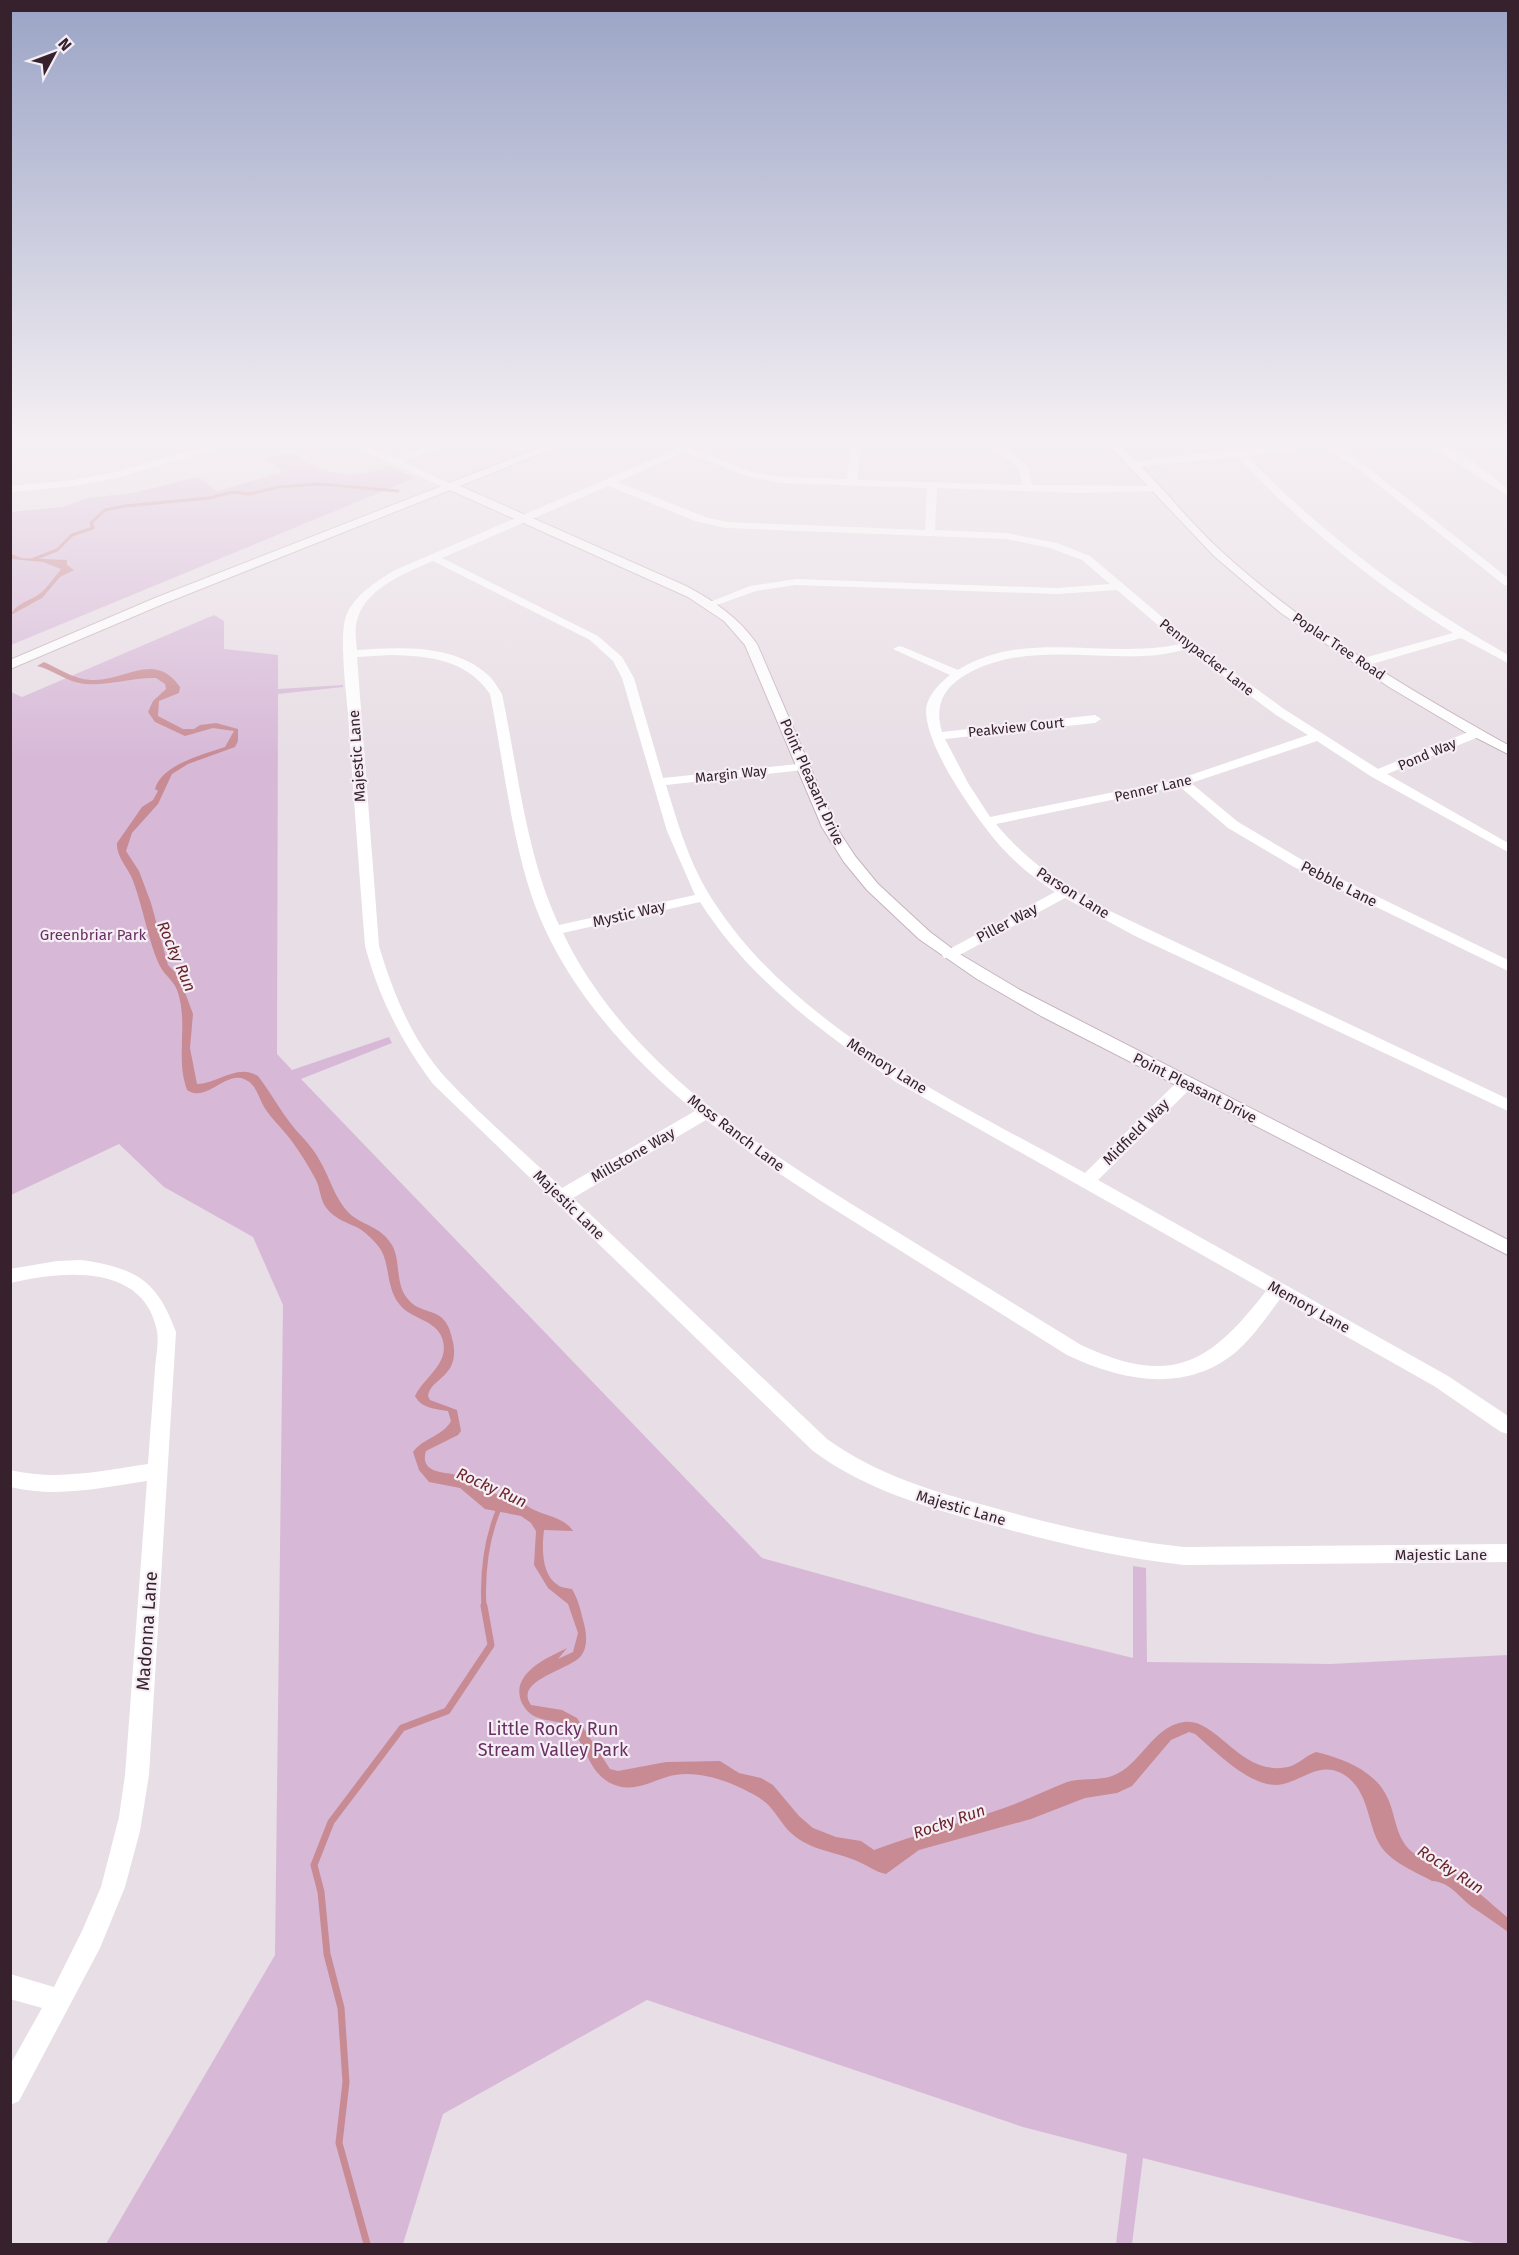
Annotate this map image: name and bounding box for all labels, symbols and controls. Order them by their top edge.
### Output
north arrow [24,24,84,84]
text: N [54,34,76,55]
street label: Poplar Tree Road [1289,609,1388,684]
street label: Pennypacker Lane [1156,615,1257,700]
street label: Majestic Lane [345,709,369,803]
street label: Peakview Court [967,714,1066,741]
street label: Point Pleasant Drive [776,716,848,848]
street label: Pond Way [1396,735,1459,774]
street label: Margin Way [694,762,768,787]
street label: Penner Lane [1113,771,1193,806]
street label: Pebble Lane [1298,857,1380,911]
street label: Parson Lane [1033,863,1113,923]
street label: Mystic Way [591,897,668,931]
street label: Piller Way [973,899,1041,947]
water label: Rocky Run [153,918,200,994]
park label: Greenbriar Park [40,926,146,944]
street label: Memory Lane [844,1034,930,1098]
street label: Point Pleasant Drive [1130,1049,1260,1127]
street label: Moss Ranch Lane [684,1091,788,1175]
street label: Midfield Way [1099,1095,1173,1169]
street label: Millstone Way [588,1123,679,1186]
street label: Majestic Lane [530,1166,608,1244]
street label: Memory Lane [1265,1277,1353,1337]
water label: Rocky Run [454,1464,530,1511]
street label: Majestic Lane [914,1487,1008,1529]
street label: Majestic Lane [1395,1546,1487,1564]
street label: Madonna Lane [132,1571,162,1691]
park label: Little Rocky Run Stream Valley Park [478,1718,629,1761]
water label: Rocky Run [911,1800,988,1843]
water label: Rocky Run [1414,1841,1487,1898]

